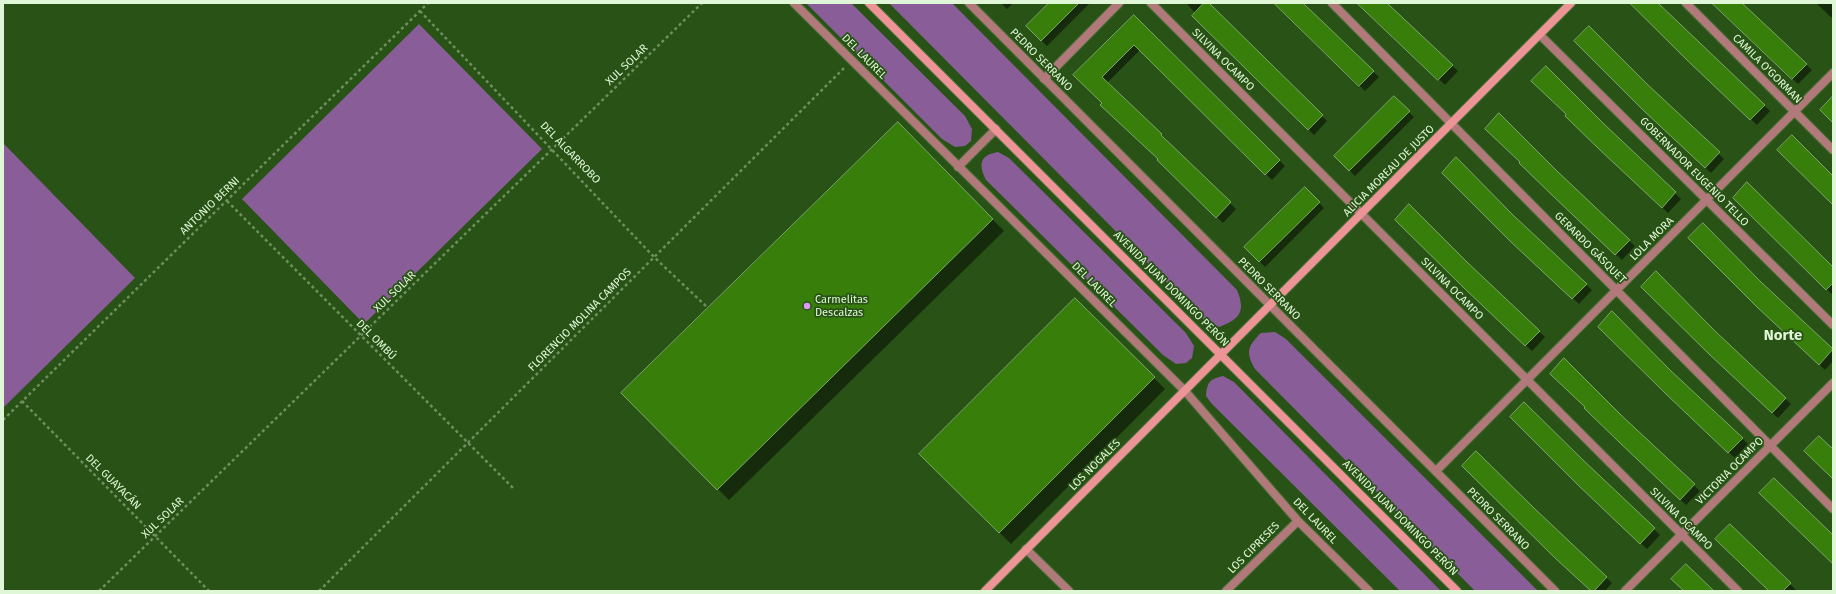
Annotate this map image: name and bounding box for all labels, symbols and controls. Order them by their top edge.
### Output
street label: PEDRO SERRANO [1007,26,1075,94]
street label: SILVINA OCAMPO [1189,26,1257,94]
street label: DEL LAUREL [839,32,889,82]
street label: CAMILA O'GORMAN [1730,32,1804,106]
street label: XUL SOLAR [603,42,651,88]
street label: GOBERNADOR EUGENIO TELLO [1637,115,1751,229]
street label: DEL ALGARROBO [537,119,603,187]
street label: ALICIA MOREAU DE JUSTO [1341,123,1437,219]
street label: ANTONIO BERNI [177,174,243,238]
street label: GERARDO GÁSQUET [1551,209,1629,287]
street label: LOLA MORA [1627,214,1677,264]
street label: AVENIDA JUAN DOMINGO PERÓN [1111,229,1231,349]
street label: PEDRO SERRANO [1235,255,1303,323]
street label: SILVINA OCAMPO [1418,255,1486,323]
street label: DEL LAUREL [1069,260,1119,310]
street label: FLORENCIO MOLINA CAMPOS [526,266,634,374]
street label: XUL SOLAR [371,269,419,315]
place label: Carmelitas Descalzas [815,293,868,319]
marker: Carmelitas Descalzas [802,301,812,311]
street label: DEL OMBÚ [353,317,399,363]
district label: Norte [1764,327,1802,345]
street label: VICTORIA OCAMPO [1693,434,1767,508]
street label: LOS NOGALES [1067,437,1123,493]
street label: DEL GUAYACÁN [83,452,143,512]
street label: AVENIDA JUAN DOMINGO PERÓN [1340,458,1460,578]
street label: PEDRO SERRANO [1464,485,1532,553]
street label: SILVINA OCAMPO [1647,485,1715,553]
street label: XUL SOLAR [139,495,187,541]
street label: DEL LAUREL [1290,495,1340,547]
street label: LOS CIPRESES [1225,519,1283,577]

